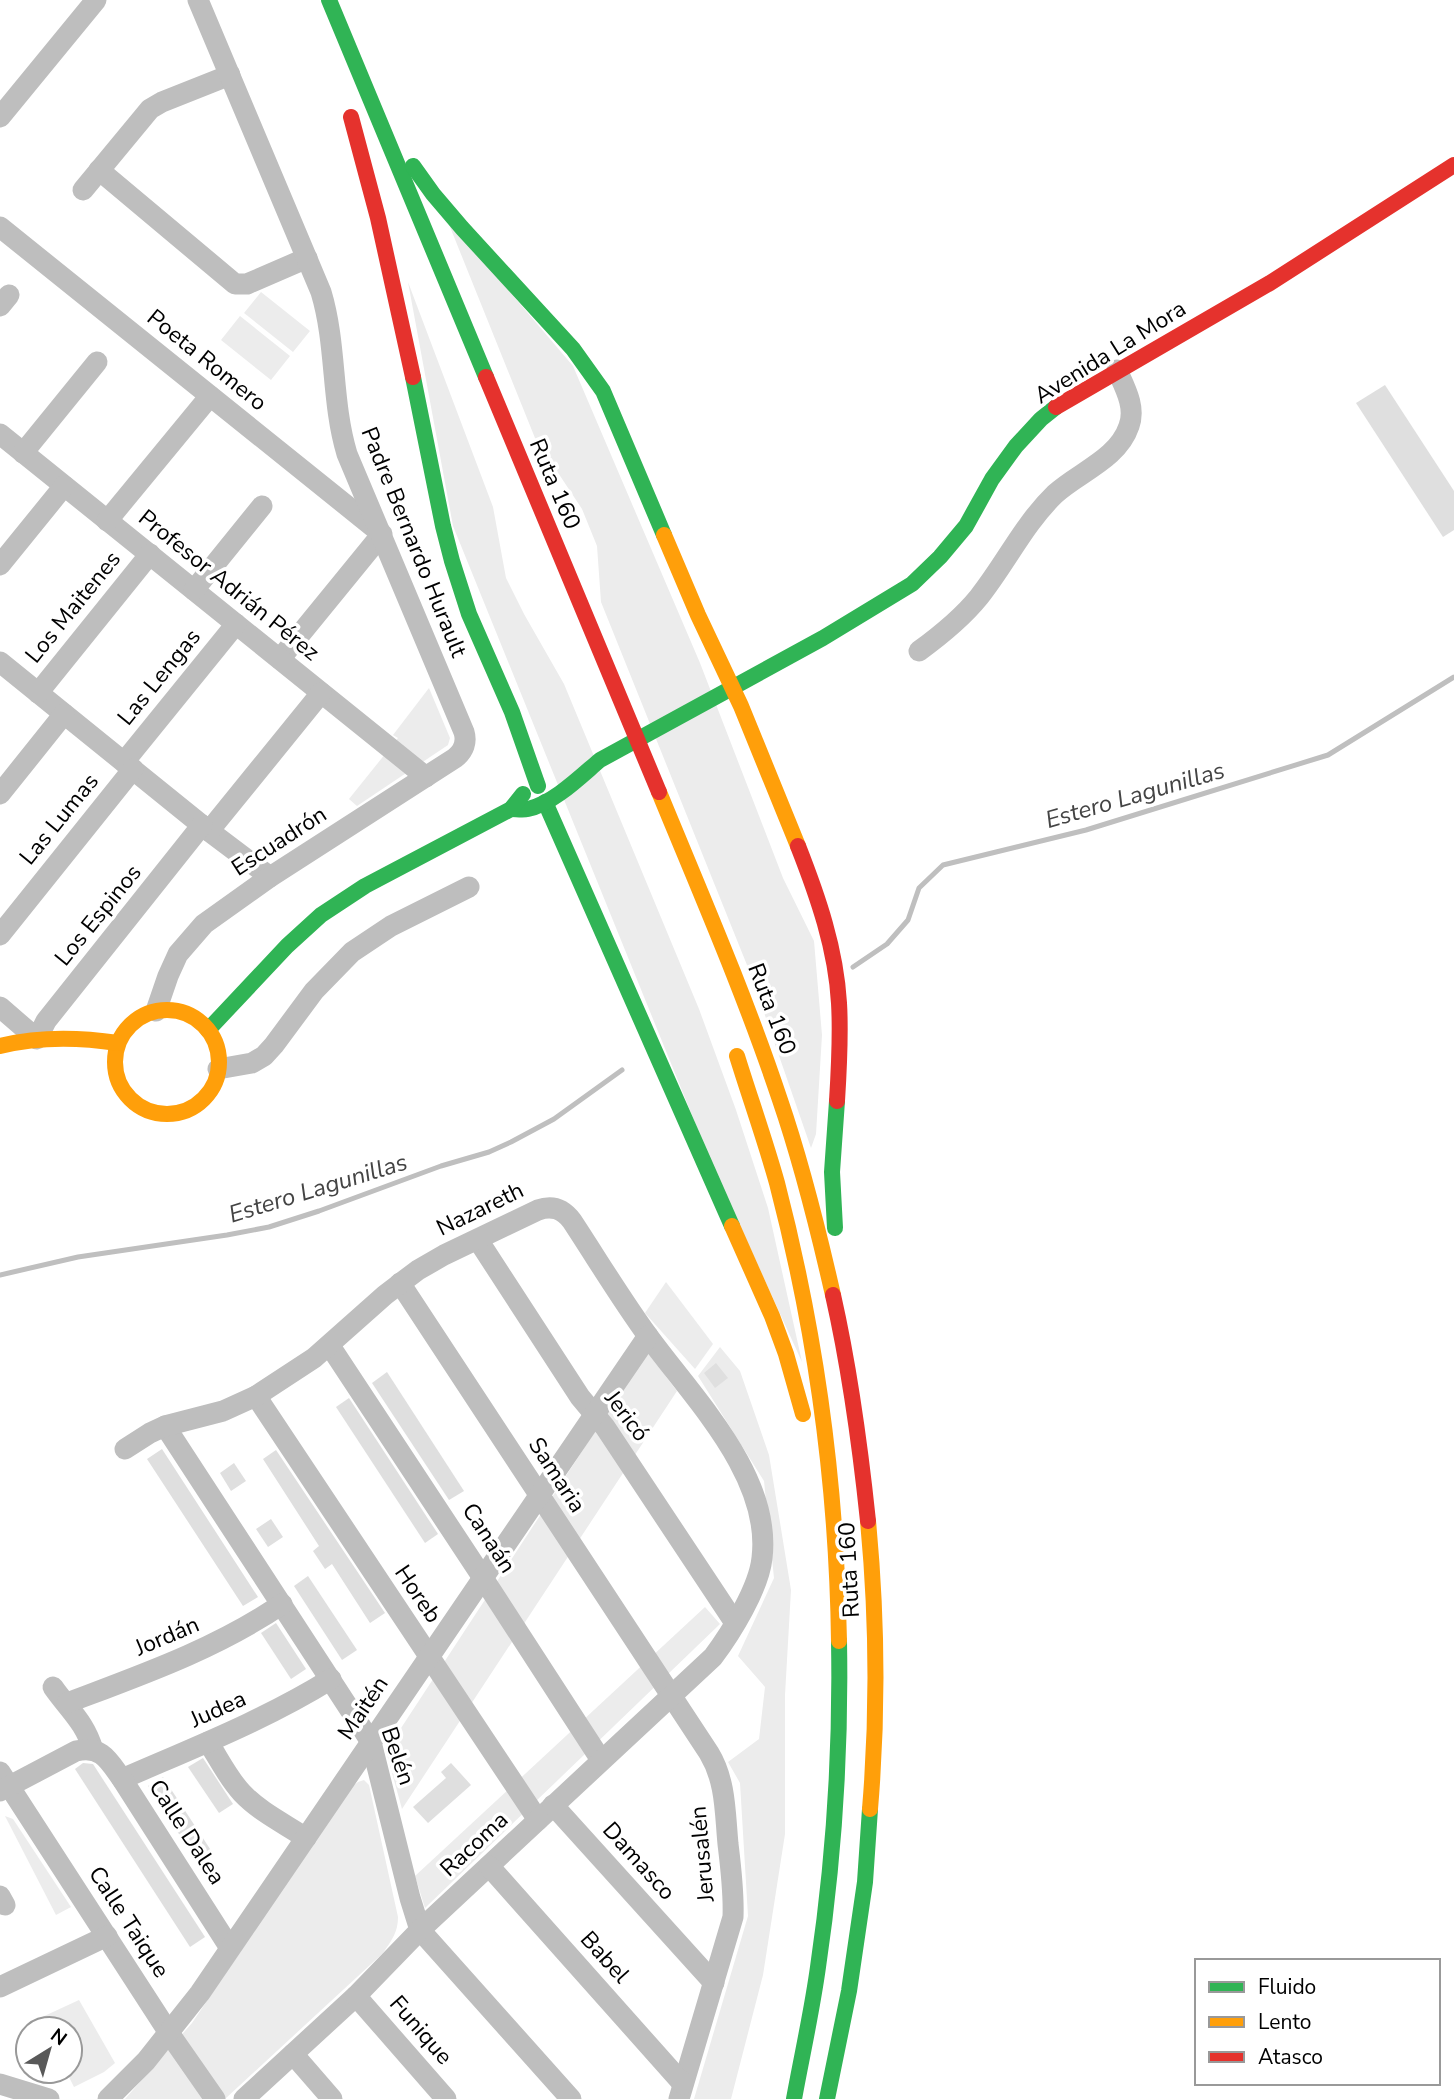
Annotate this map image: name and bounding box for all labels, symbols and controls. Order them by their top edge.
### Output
street label: Avenida La Mora [1028,293,1192,411]
street label: Poeta Romero [141,302,273,418]
street label: Padre Bernardo Hurault [354,422,475,663]
street label: Ruta 160 [522,434,588,534]
street label: Profesor Adrián Pérez [132,502,326,668]
street label: Los Maitenes [18,544,128,670]
street label: Las Lengas [110,622,208,732]
water label: Estero Lagunillas [1042,754,1228,836]
street label: Las Lumas [12,767,106,871]
street label: Escuadrón [226,799,332,883]
street label: Los Espinos [48,858,148,972]
street label: Ruta 160 [740,959,804,1059]
water label: Estero Lagunillas [225,1146,411,1230]
street label: Nazareth [431,1175,529,1243]
street label: Jericó [597,1383,656,1448]
street label: Samaria [521,1431,593,1519]
street label: Canaán [455,1497,523,1579]
street label: Ruta 160 [831,1521,867,1619]
street label: Horeb [387,1559,449,1629]
street label: Jordán [129,1609,204,1664]
street label: Maitén [330,1670,396,1746]
street label: Judea [184,1683,251,1735]
street label: Belén [374,1723,422,1789]
street label: Calle Dalea [142,1774,232,1890]
street label: Racoma [433,1804,515,1884]
street label: Jerusalén [682,1805,722,1904]
street label: Damasco [596,1815,682,1907]
street label: Calle Taique [81,1860,177,1984]
street label: Babel [573,1924,637,1990]
legend [1195,1959,1440,2085]
text: Fluido [1258,1973,1316,2001]
street label: Funique [382,1989,460,2071]
text: Lento [1258,2008,1311,2036]
north arrow [14,2015,84,2085]
text: N [45,2023,72,2052]
text: Atasco [1258,2043,1323,2071]

